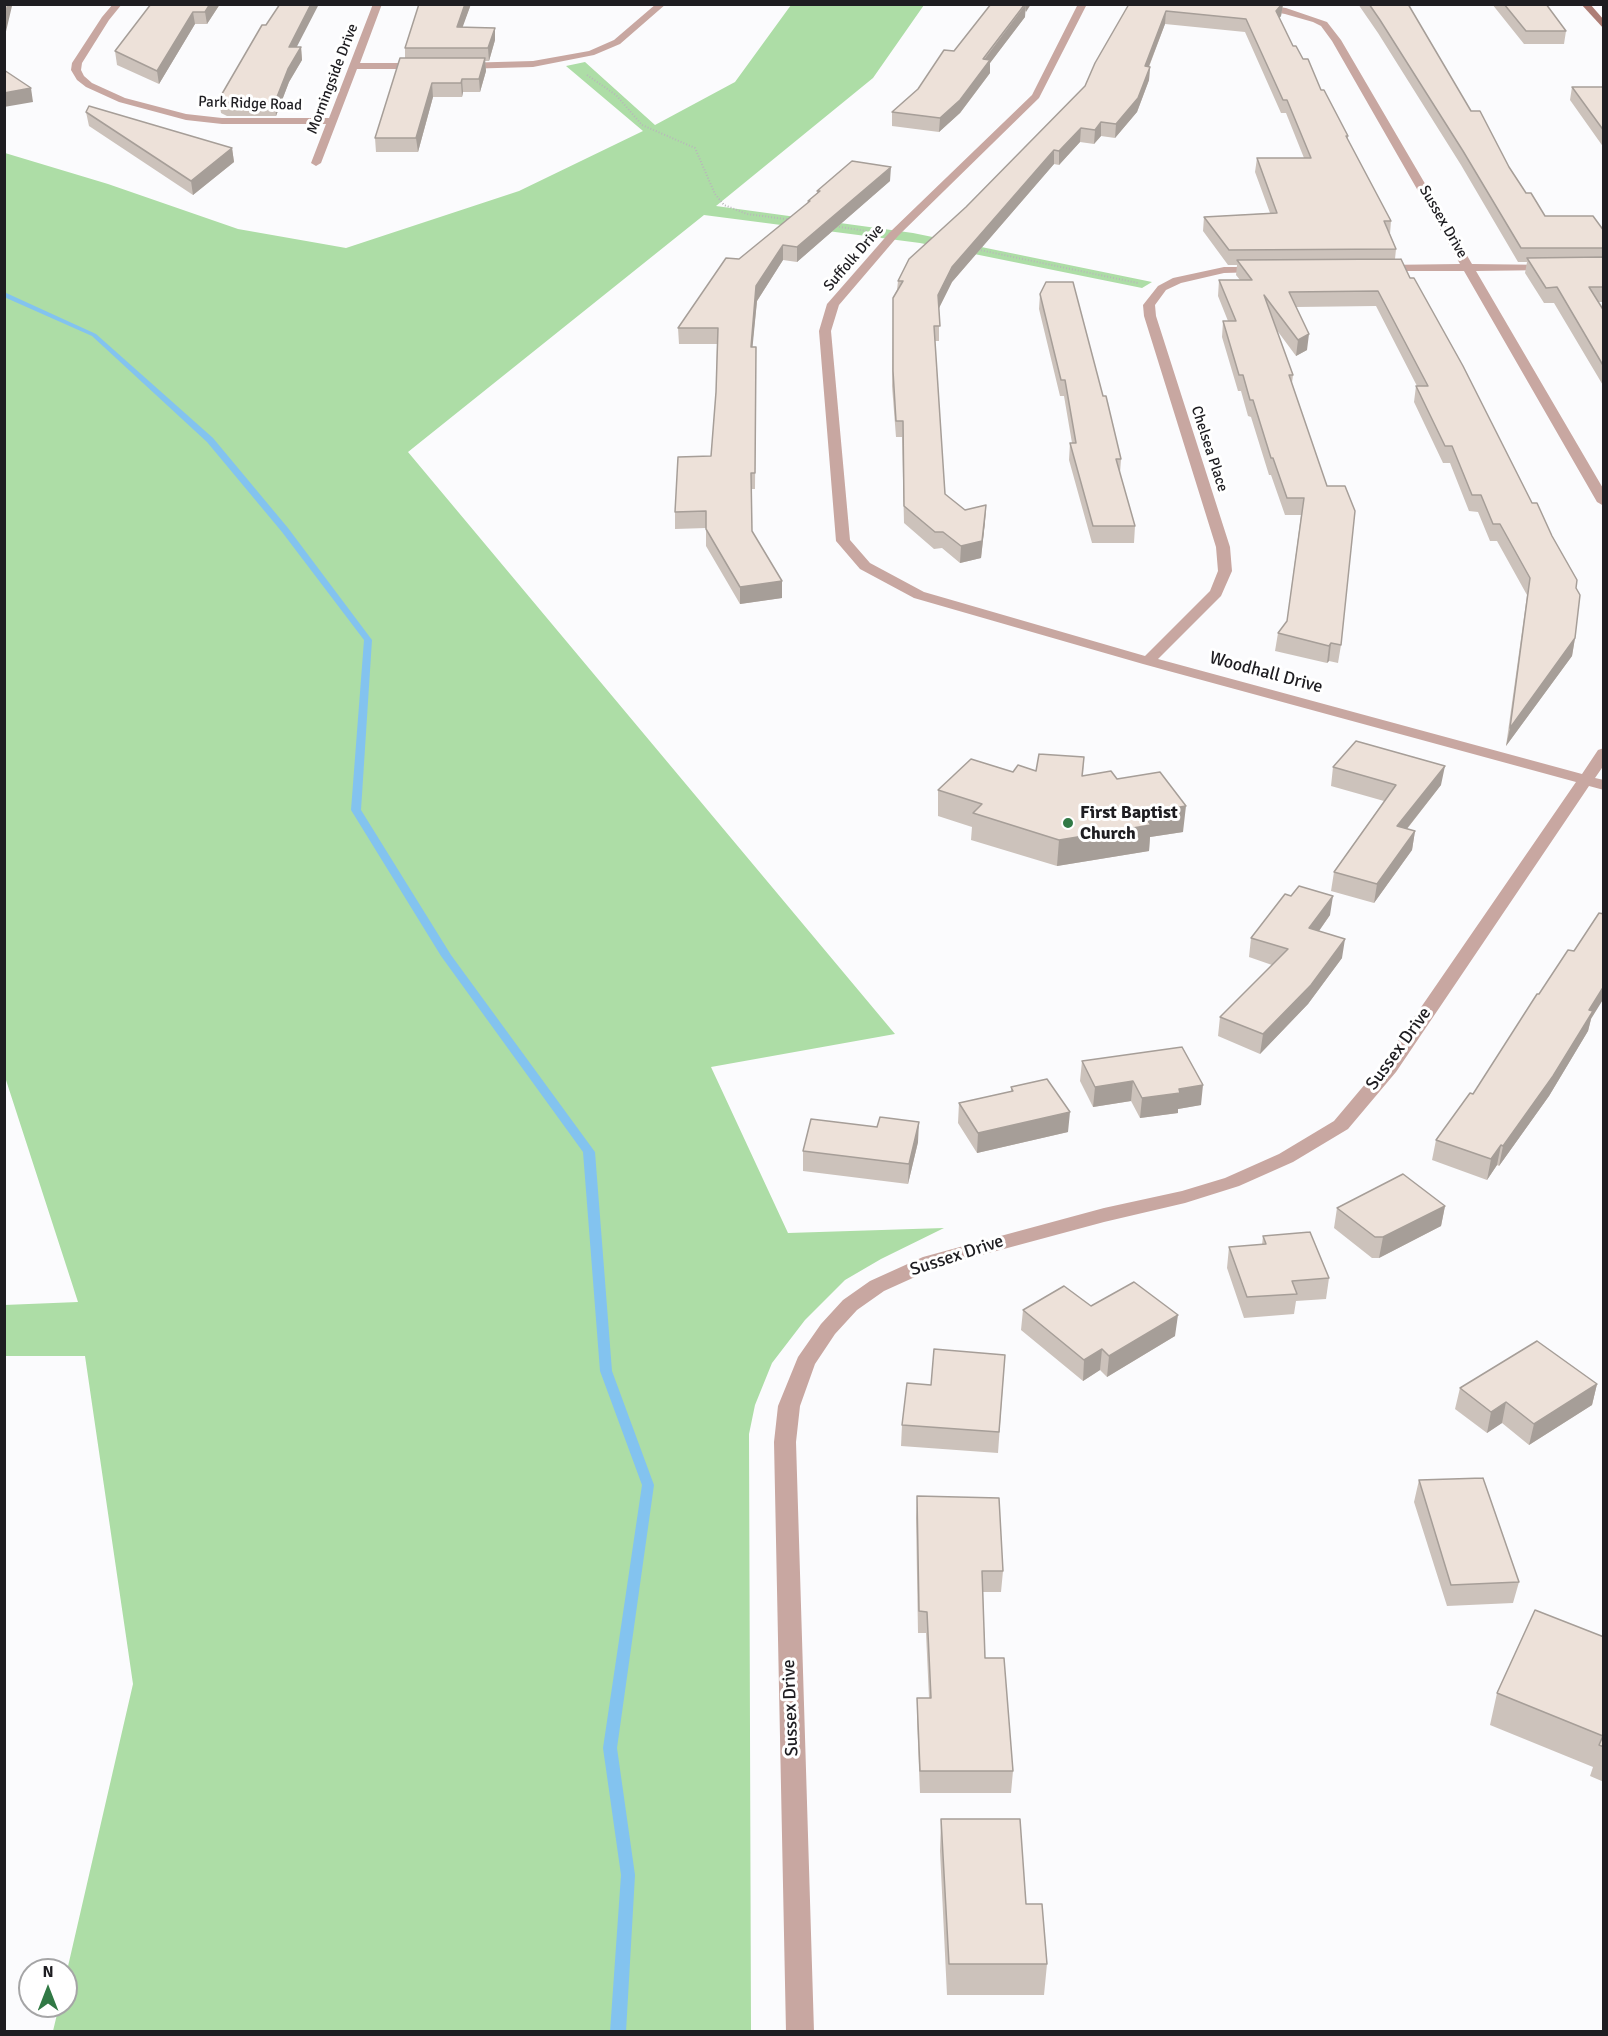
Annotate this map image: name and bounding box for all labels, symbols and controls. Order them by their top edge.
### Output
street label: Morningside Drive [304,21,362,137]
street label: Park Ridge Road [198,93,302,115]
street label: Sussex Drive [1415,182,1471,262]
street label: Suffolk Drive [820,221,888,295]
street label: Chelsea Place [1187,404,1231,494]
street label: Woodhall Drive [1207,648,1325,698]
place label: First Baptist Church [1080,802,1178,844]
marker: First Baptist Church [1061,816,1075,830]
street label: Sussex Drive [1362,1003,1436,1095]
street label: Sussex Drive [907,1231,1007,1281]
street label: Sussex Drive [779,1659,803,1757]
north arrow [18,1958,78,2018]
text: N [42,1962,54,1982]

